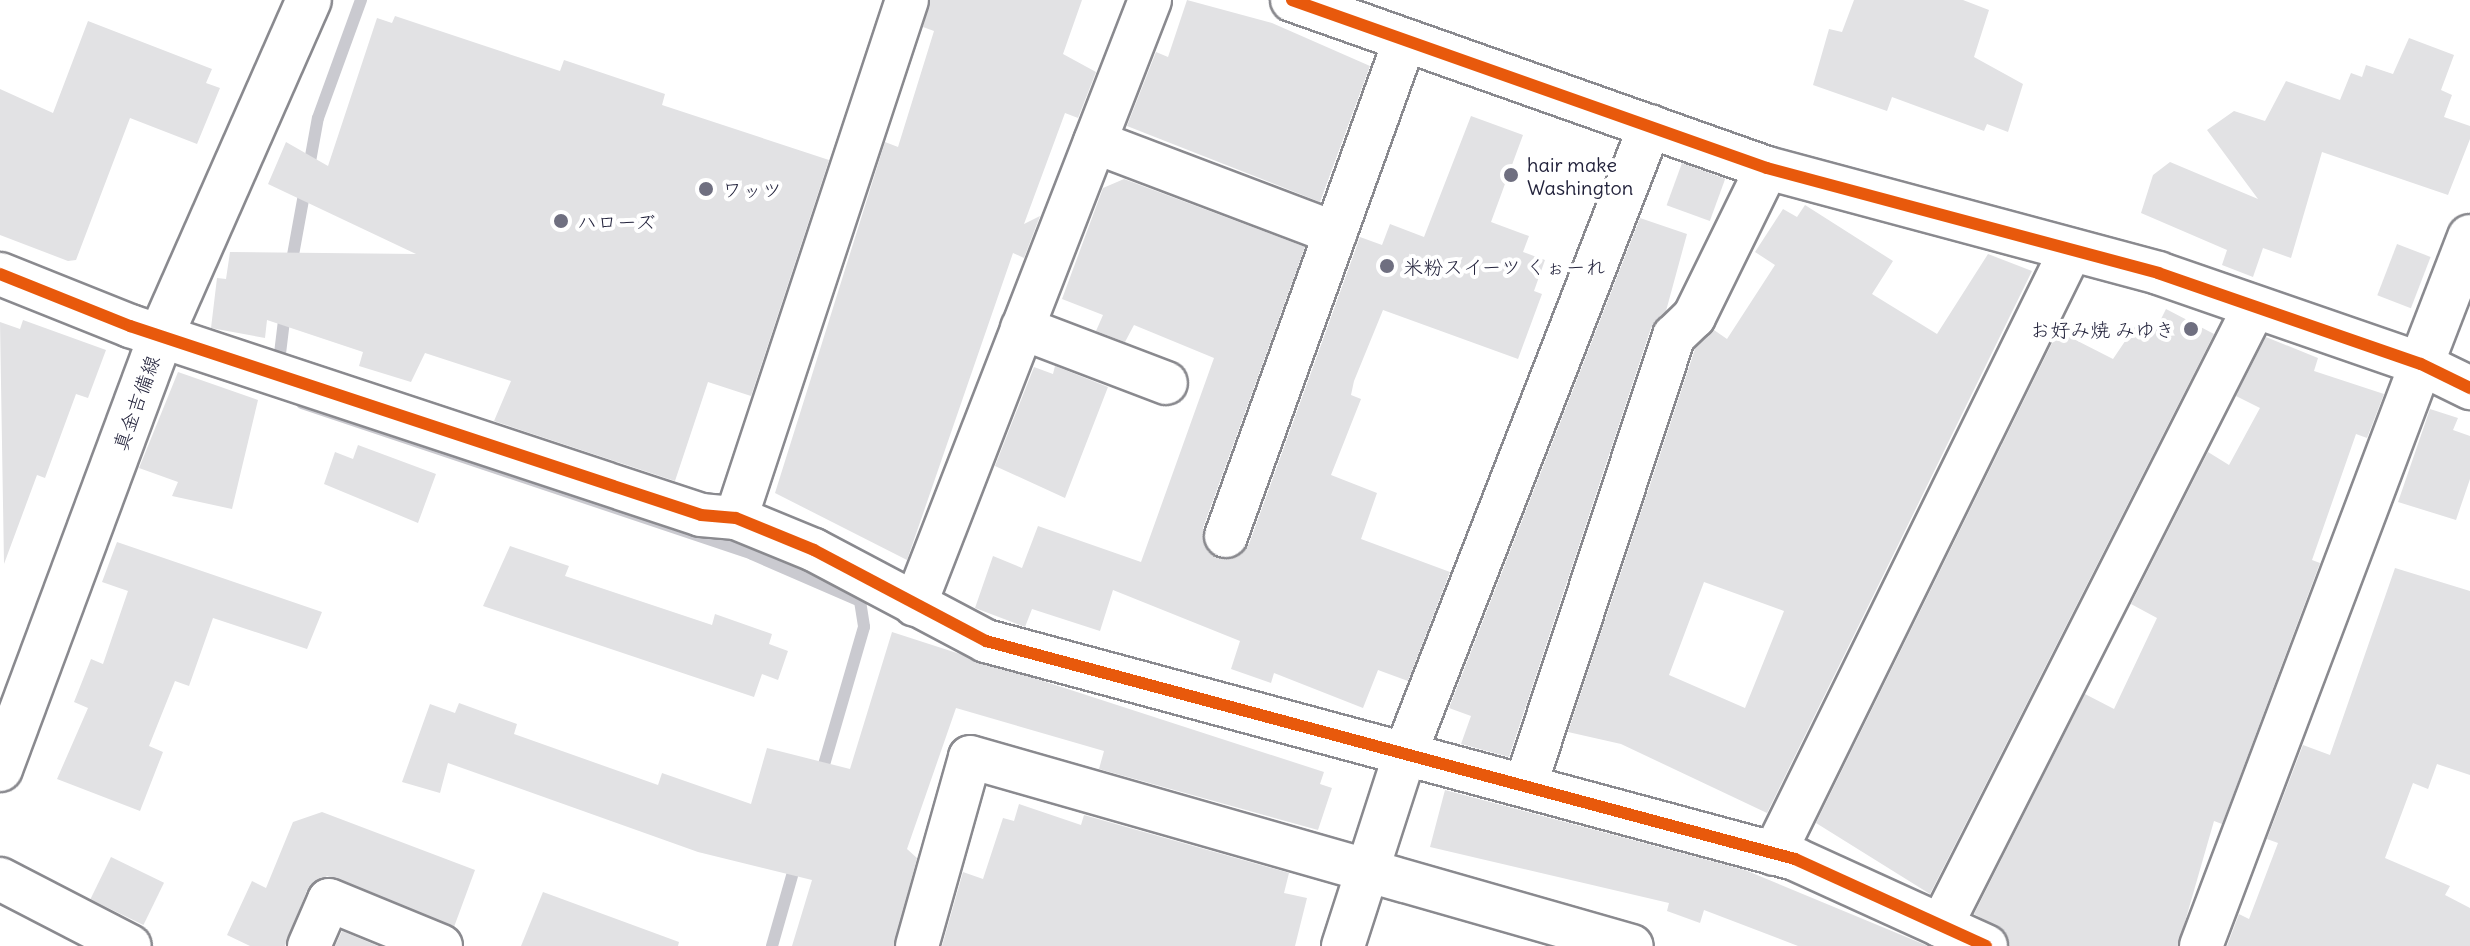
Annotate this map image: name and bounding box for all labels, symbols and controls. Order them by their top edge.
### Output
place label: hair make Washington [1527,152,1633,199]
marker: hair make Washington [1502,166,1520,184]
place label: ワッツ [722,177,782,201]
marker: ワッツ [697,180,715,198]
place label: ハローズ [577,209,657,233]
marker: ハローズ [552,212,570,230]
place label: 米粉スイーツ くぉーれ [1403,254,1606,278]
marker: 米粉スイーツ くぉーれ [1378,257,1396,275]
place label: お好み焼 みゆき [2030,317,2175,341]
marker: お好み焼 みゆき [2182,320,2200,338]
street label: 真金吉備線 [108,352,164,454]

